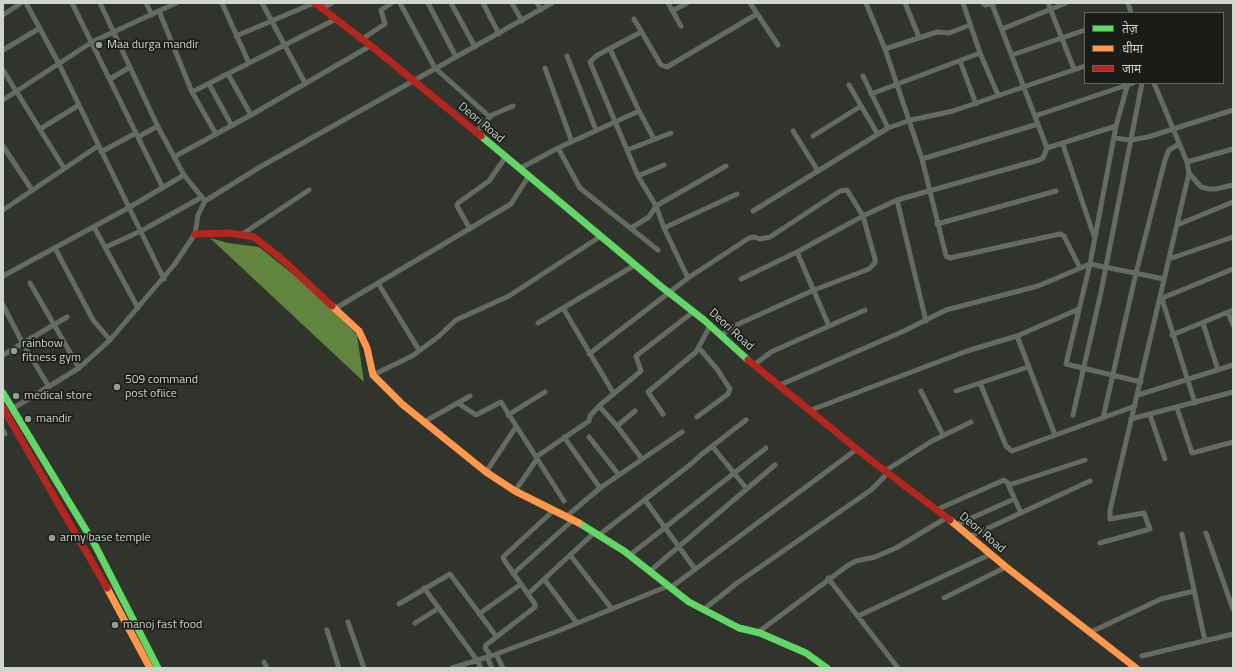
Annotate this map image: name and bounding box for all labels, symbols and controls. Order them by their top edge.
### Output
legend [1084,12,1224,84]
text: तेज़ [1122,19,1138,38]
place label: Maa durga mandir [107,38,199,52]
text: धीमा [1122,39,1143,58]
marker: Maa durga mandir [94,40,104,50]
text: जाम [1122,59,1141,78]
street label: Deori Road [455,100,507,146]
street label: Deori Road [706,306,756,354]
place label: rainbow fitness gym [22,337,81,365]
marker: rainbow fitness gym [9,346,19,356]
place label: 509 command post ofiice [125,373,198,401]
marker: 509 command post ofiice [112,382,122,392]
place label: medical store [24,389,92,403]
marker: medical store [11,391,21,401]
place label: mandir [36,412,72,426]
marker: mandir [23,414,33,424]
street label: Deori Road [956,510,1008,556]
place label: army base temple [60,531,151,545]
marker: army base temple [47,533,57,543]
place label: manoj fast food [123,618,202,632]
marker: manoj fast food [110,620,120,630]

